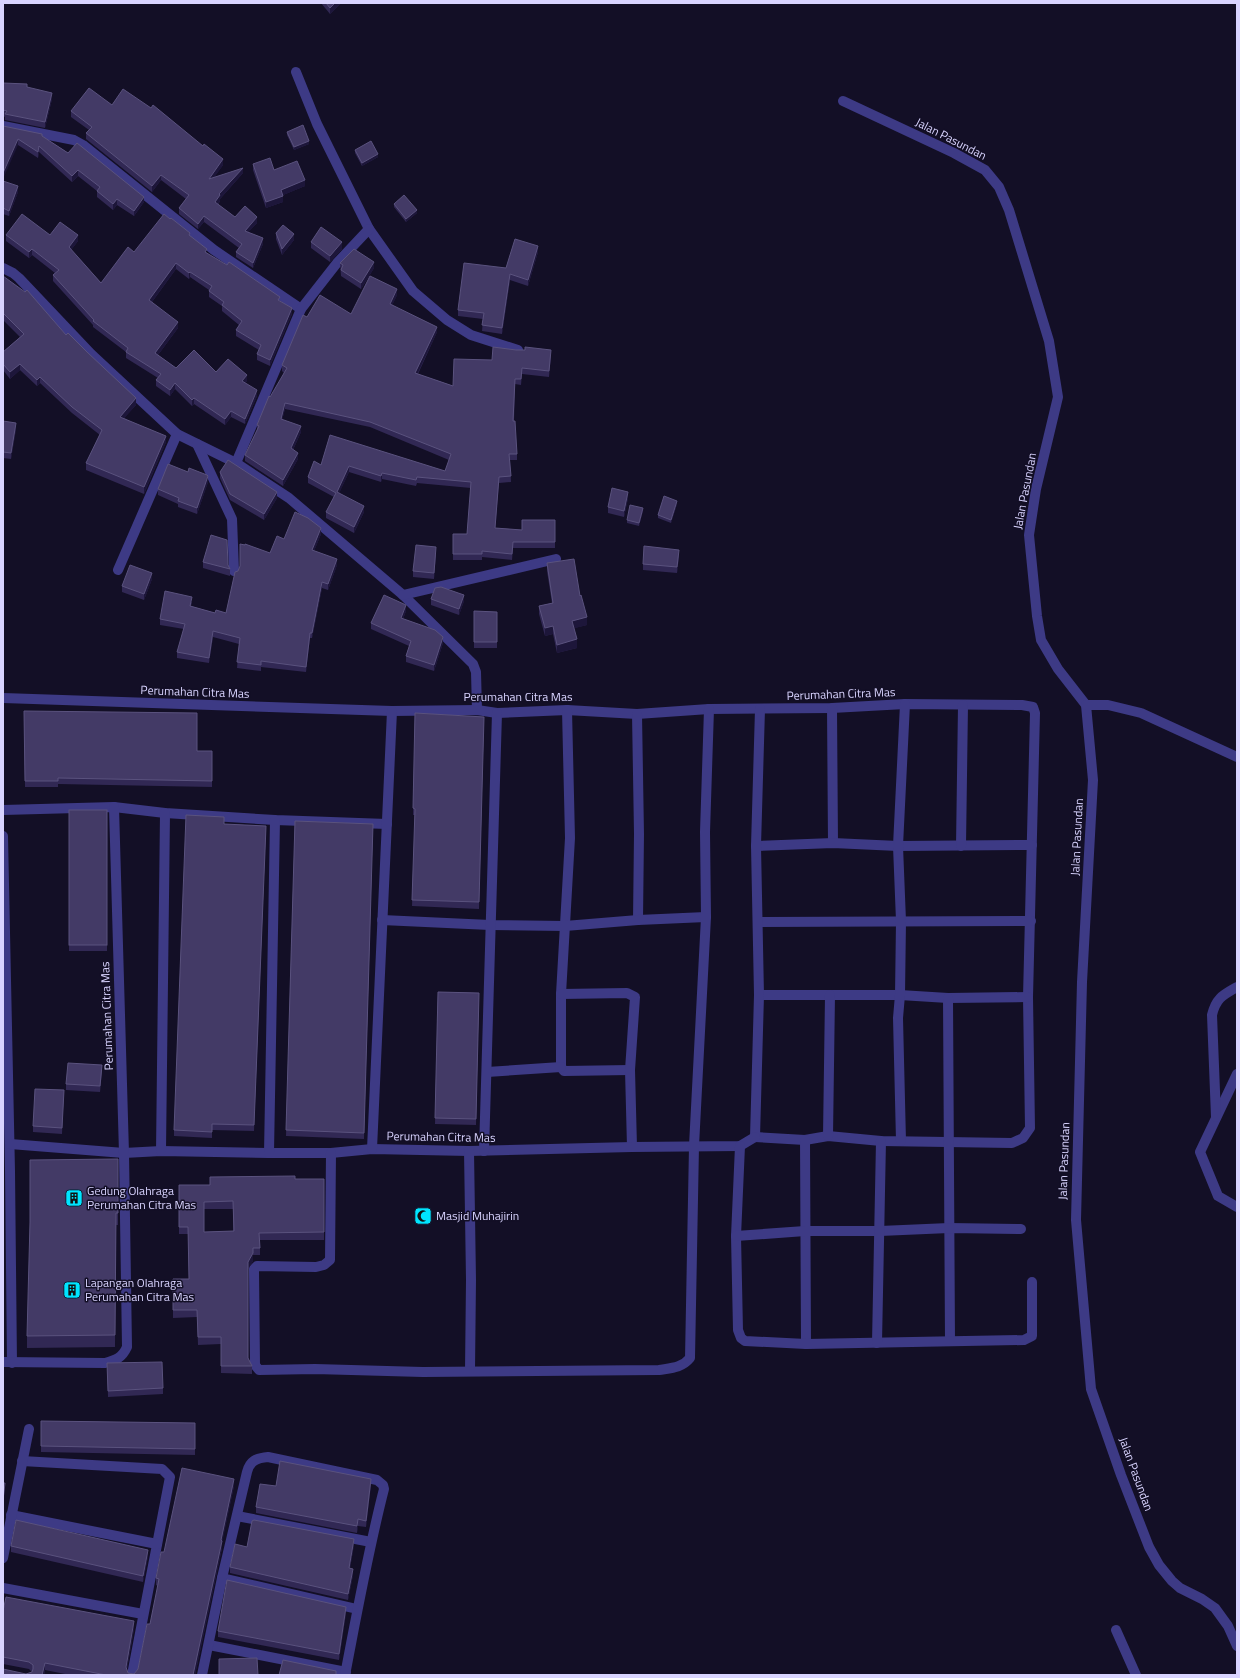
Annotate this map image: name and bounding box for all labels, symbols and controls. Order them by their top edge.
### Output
street label: Jalan Pasundan [912,112,990,165]
street label: Jalan Pasundan [1008,451,1041,531]
street label: Perumahan Citra Mas [140,680,250,703]
street label: Perumahan Citra Mas [786,682,896,705]
street label: Perumahan Citra Mas [463,687,573,706]
street label: Jalan Pasundan [1065,798,1088,876]
street label: Perumahan Citra Mas [95,961,118,1071]
street label: Jalan Pasundan [1053,1122,1074,1200]
street label: Perumahan Citra Mas [386,1126,496,1147]
place label: Gedung Olahraga Perumahan Citra Mas [87,1181,197,1214]
building icon: Gedung Olahraga Perumahan Citra Mas [64,1188,84,1208]
mosque icon: Masjid Muhajirin [413,1206,433,1226]
place label: Masjid Muhajirin [436,1206,519,1225]
place label: Lapangan Olahraga Perumahan Citra Mas [85,1273,195,1306]
building icon: Lapangan Olahraga Perumahan Citra Mas [62,1280,82,1300]
street label: Jalan Pasundan [1114,1434,1159,1514]

